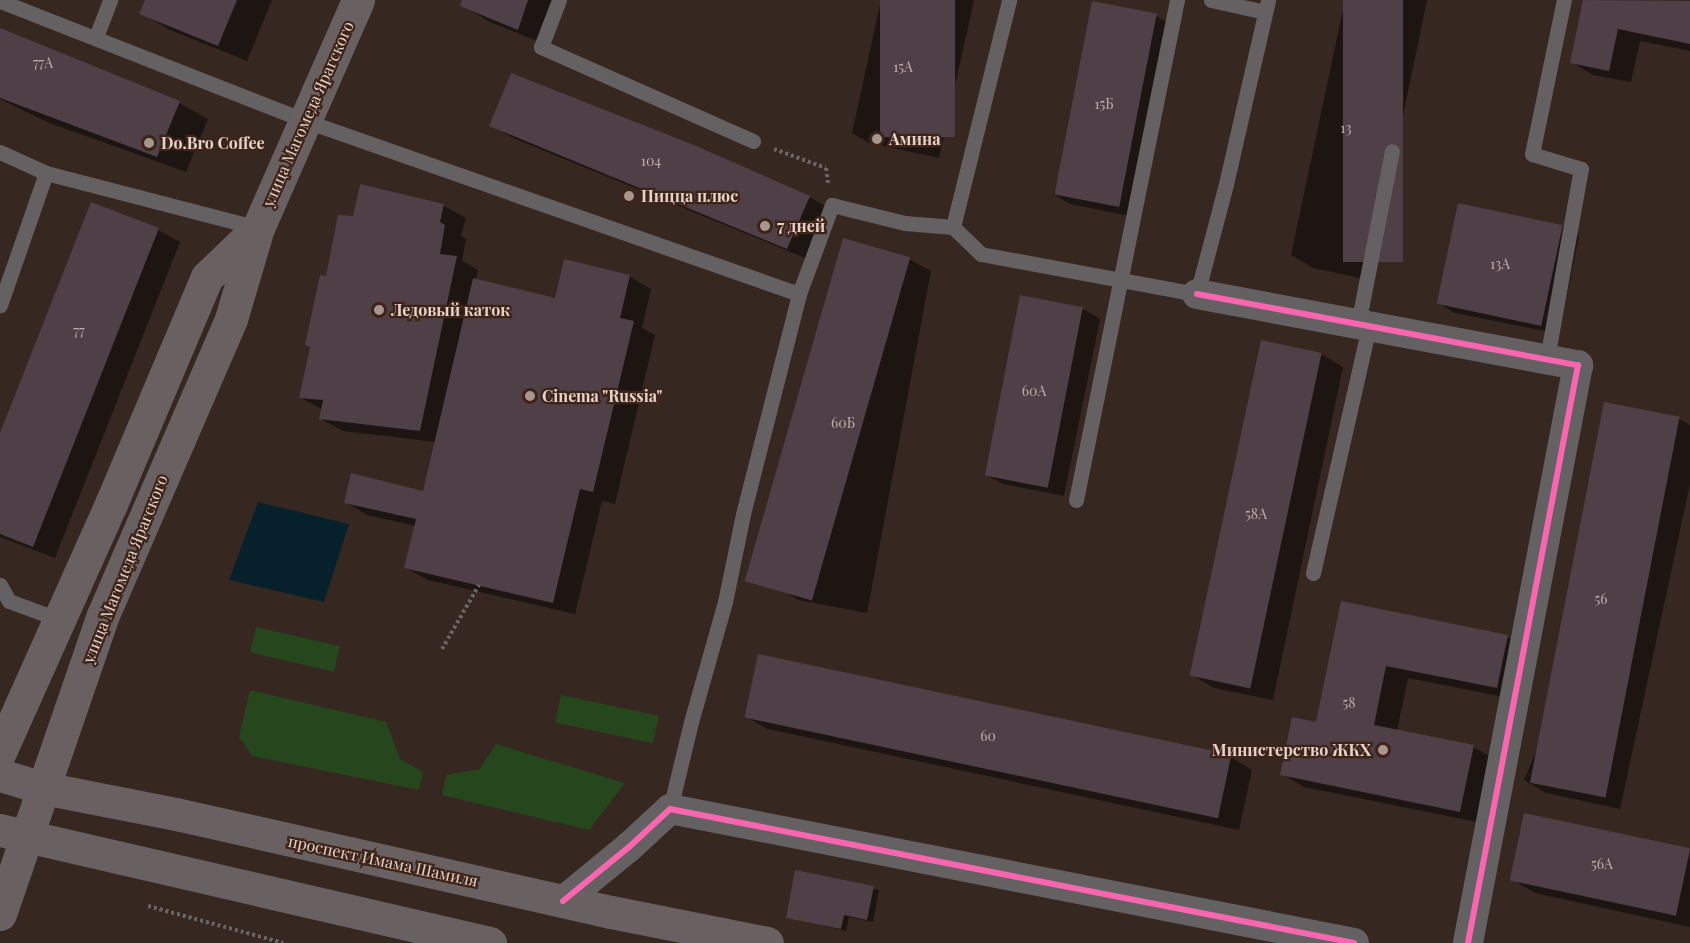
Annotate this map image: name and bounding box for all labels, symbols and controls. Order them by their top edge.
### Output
street label: улица Магомеда Ярагского [258,18,358,210]
house number: 77А [33,55,53,71]
house number: 15А [893,59,913,75]
house number: 15Б [1094,96,1114,112]
house number: 13 [1340,120,1352,136]
place label: Амина [889,129,940,149]
marker: Амина [870,132,884,146]
place label: Do.Bro Coffee [161,133,265,153]
marker: Do.Bro Coffee [142,136,156,150]
house number: 104 [641,153,661,169]
place label: Пицца плюс [641,186,738,206]
marker: Пицца плюс [622,189,636,203]
place label: 7 дней [777,216,826,236]
marker: 7 дней [758,219,772,233]
house number: 13А [1490,256,1510,272]
place label: Ледовый каток [391,300,510,320]
marker: Ледовый каток [372,303,386,317]
house number: 77 [73,323,85,339]
house number: 60А [1022,383,1046,399]
place label: Cinema "Russia" [542,386,663,406]
marker: Cinema "Russia" [523,389,537,403]
house number: 60Б [831,415,855,431]
street label: улица Магомеда Ярагского [78,472,172,666]
house number: 58А [1245,506,1267,522]
house number: 56 [1594,591,1608,607]
house number: 58 [1342,695,1356,711]
house number: 60 [980,728,996,744]
place label: Министерство ЖКХ [1212,740,1371,760]
marker: Министерство ЖКХ [1376,743,1390,757]
street label: проспект Имама Шамиля [286,831,480,891]
house number: 56А [1591,856,1613,872]

